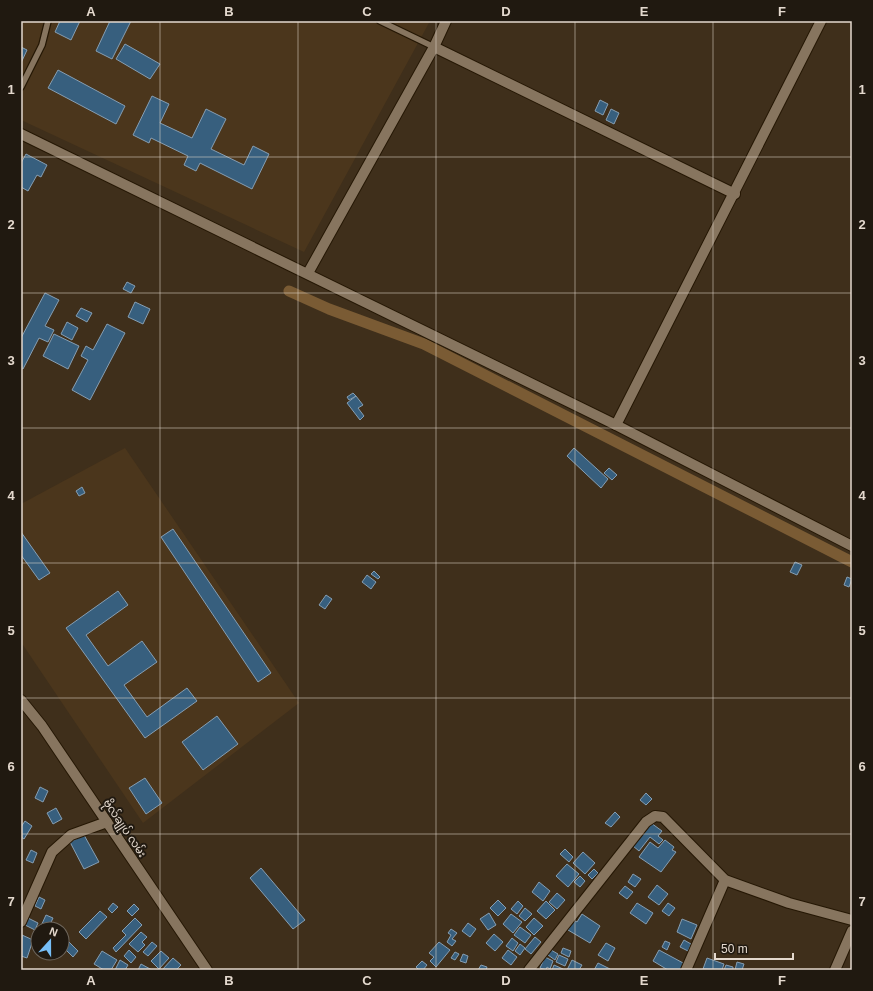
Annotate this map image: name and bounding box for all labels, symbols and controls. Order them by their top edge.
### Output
text: A [86,4,96,19]
text: B [224,4,234,19]
text: C [362,4,372,19]
text: D [501,4,511,19]
text: E [640,4,649,19]
text: F [778,4,786,19]
text: 1 [7,82,15,97]
text: 1 [858,82,866,97]
text: 2 [7,217,15,232]
text: 2 [858,217,866,232]
text: 3 [7,353,15,368]
text: 3 [858,353,866,368]
text: 4 [7,488,15,503]
text: 4 [858,488,866,503]
text: 5 [7,623,15,638]
text: 5 [858,623,866,638]
text: 6 [7,759,15,774]
text: 6 [858,759,866,774]
street label: ဗိုလ်ချုပ် လမ်း [99,796,150,861]
text: 7 [7,894,15,909]
text: 7 [858,894,866,909]
north arrow [30,921,70,961]
text: N [48,925,59,939]
scale bar [715,935,793,961]
text: 50 m [721,942,748,956]
text: A [86,973,96,988]
text: B [224,973,234,988]
text: C [362,973,372,988]
text: D [501,973,511,988]
text: E [640,973,649,988]
text: F [778,973,786,988]

